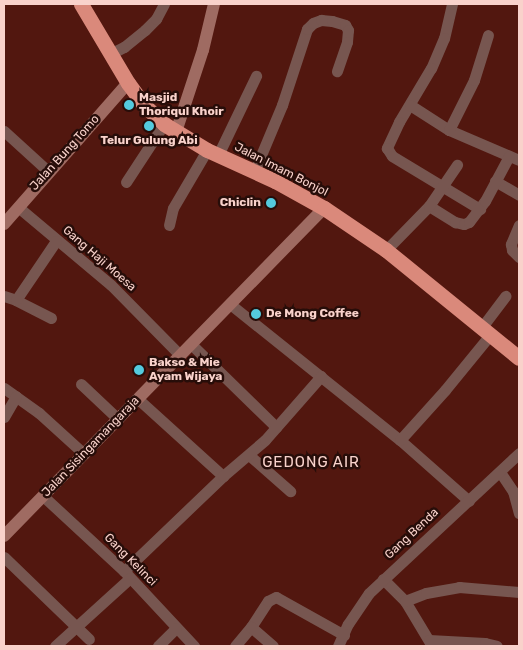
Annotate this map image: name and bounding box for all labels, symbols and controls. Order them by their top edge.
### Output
place label: Masjid Thoriqul Khoir [139,91,224,119]
marker: Masjid Thoriqul Khoir [123,99,135,111]
street label: Jalan Bung Tomo [27,112,103,194]
marker: Telur Gulung Abi [143,120,155,132]
place label: Telur Gulung Abi [100,134,198,148]
street label: Jalan Imam Bonjol [232,140,330,200]
place label: Chiclin [220,196,261,210]
marker: Chiclin [265,197,277,209]
street label: Gang Haji Moesa [59,223,139,295]
place label: De Mong Coffee [266,307,359,321]
marker: De Mong Coffee [250,308,262,320]
place label: Bakso & Mie Ayam Wijaya [149,356,223,384]
marker: Bakso & Mie Ayam Wijaya [133,364,145,376]
street label: Jalan Sisingamangaraja [39,394,143,500]
district label: GEDONG AIR [261,454,361,472]
street label: Gang Benda [382,506,442,562]
street label: Gang Kelinci [101,531,159,589]

